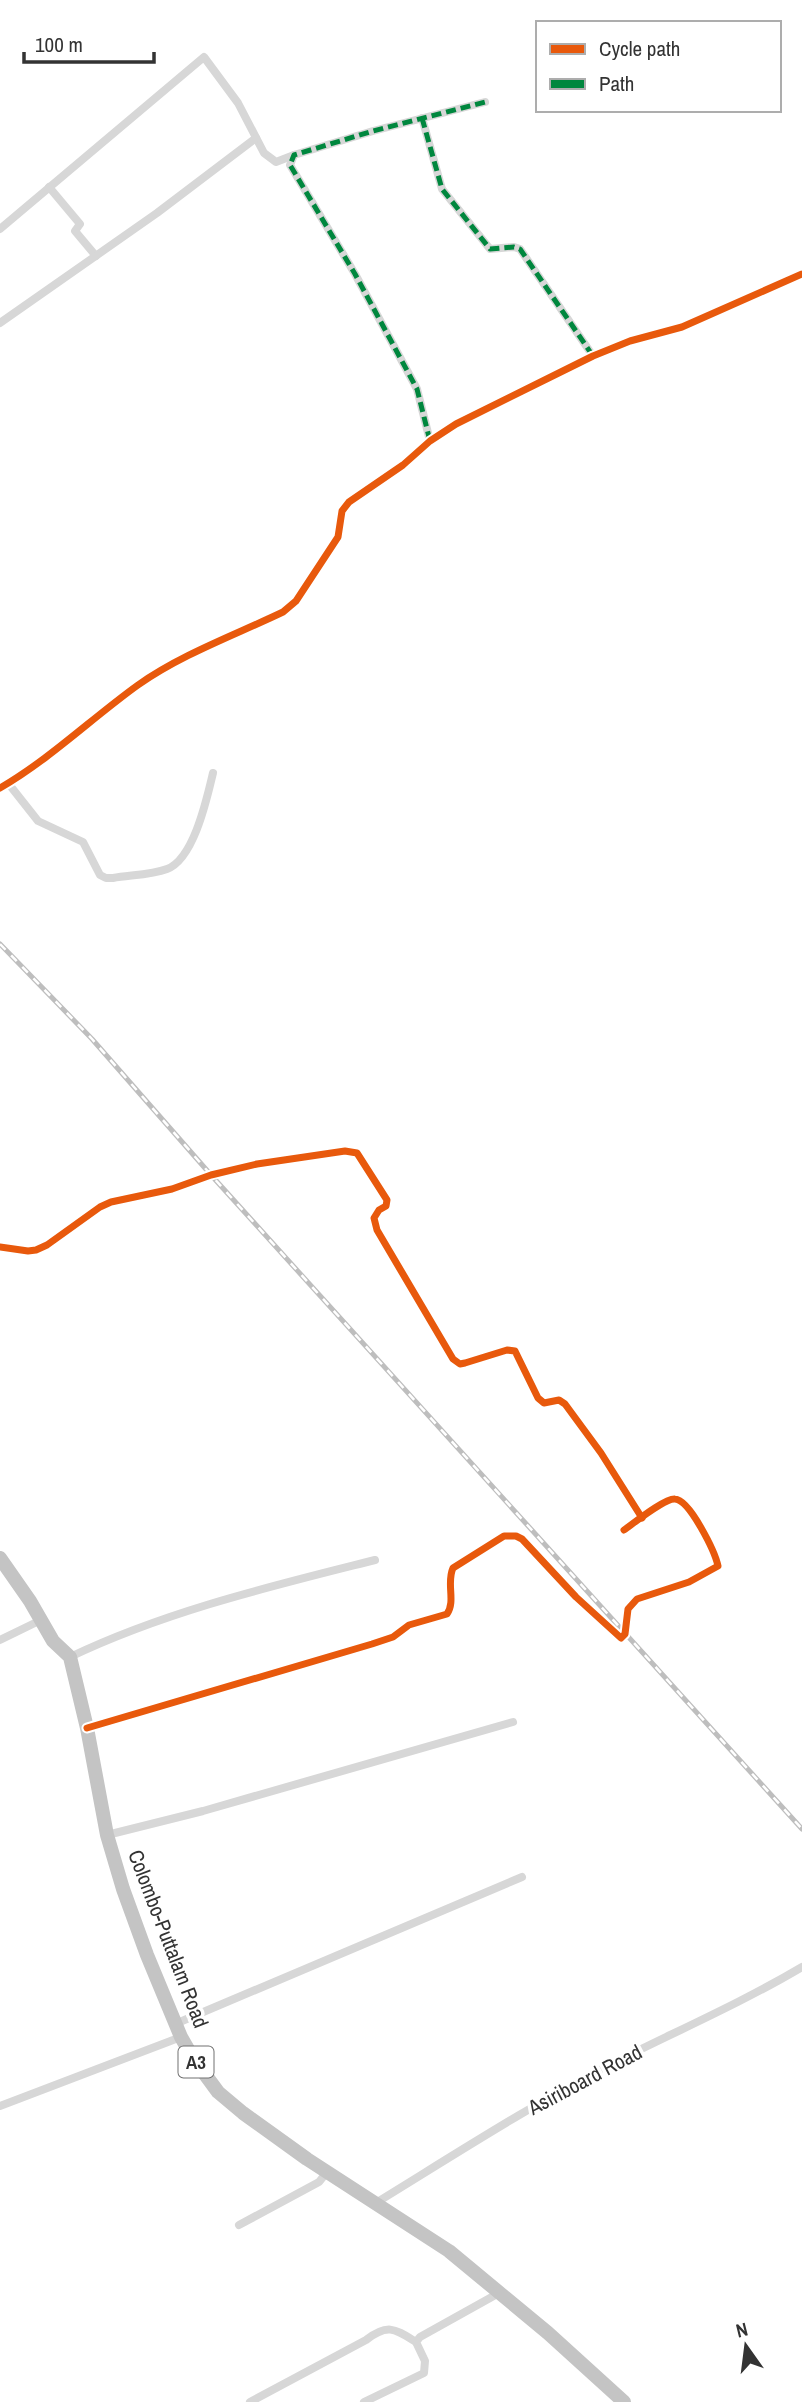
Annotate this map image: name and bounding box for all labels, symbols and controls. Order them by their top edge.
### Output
scale bar [24,21,154,65]
legend [536,21,781,112]
text: 100 m [35,30,83,59]
text: Cycle path [599,34,680,63]
text: Path [599,69,634,98]
street label: Colombo-Puttalam Road [121,1846,216,2032]
street label: Asiriboard Road [522,2037,647,2122]
road number: A3 [178,2046,214,2078]
north arrow [711,2311,781,2381]
text: N [733,2316,750,2343]

